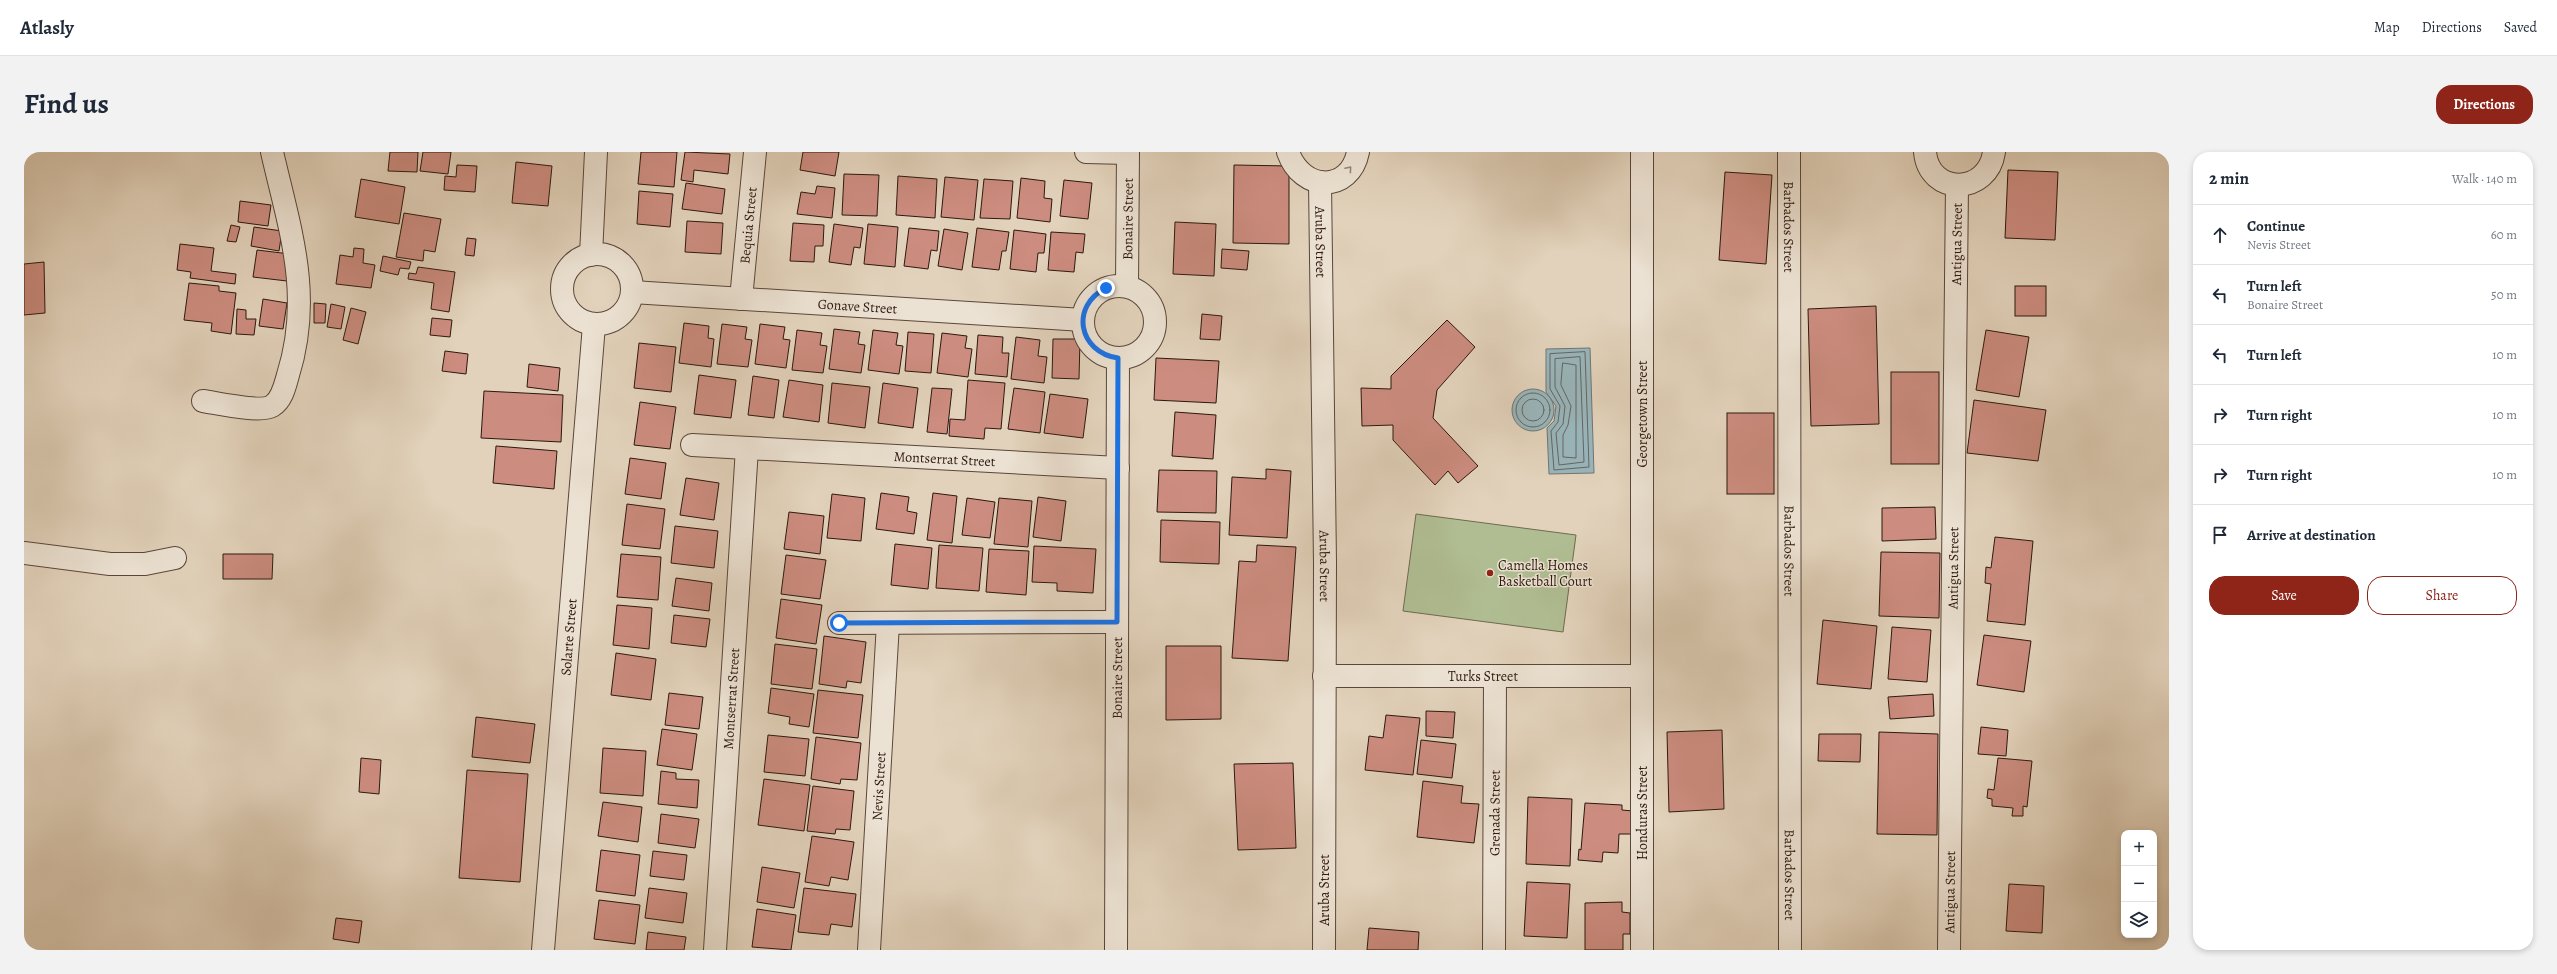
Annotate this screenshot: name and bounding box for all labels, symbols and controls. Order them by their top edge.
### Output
text: Atlasly [20,15,74,41]
text: Map [2374,18,2400,37]
text: Directions [2422,18,2482,37]
text: Saved [2504,18,2537,37]
text: Find us [24,85,109,123]
button: Directions [2436,85,2533,124]
one-way arrow [1345,166,1352,174]
text: 2 min [2209,167,2249,190]
text: Walk · 140 m [2452,170,2517,187]
street label: Bonaire Street [1118,177,1138,260]
street label: Barbados Street [1779,181,1798,273]
street label: Bequia Street [735,186,762,265]
street label: Antigua Street [1947,202,1967,286]
street label: Aruba Street [1310,205,1330,278]
text: Continue [2247,216,2305,236]
icon: ahead [2209,224,2231,246]
text: 60 m [2491,226,2517,243]
text: Nevis Street [2247,236,2311,253]
text: Turn left [2247,276,2302,296]
route end [1097,279,1115,297]
icon: left [2209,284,2231,306]
text: 50 m [2491,286,2517,303]
street label: Gonave Street [817,295,898,318]
text: Bonaire Street [2247,296,2323,313]
icon: left [2209,344,2231,366]
text: Turn left [2247,345,2302,365]
text: 10 m [2492,346,2517,363]
street label: Georgetown Street [1633,360,1652,468]
icon: right [2209,404,2231,426]
text: Turn right [2247,405,2312,425]
text: 10 m [2492,406,2517,423]
street label: Montserrat Street [893,447,996,471]
icon: right [2209,464,2231,486]
text: Turn right [2247,465,2312,485]
text: 10 m [2492,466,2517,483]
street label: Barbados Street [1779,505,1799,597]
icon: arrive [2209,524,2231,546]
text: Arrive at destination [2247,525,2376,545]
street label: Antigua Street [1944,526,1963,610]
street label: Aruba Street [1315,529,1334,602]
place label: Camella Homes Basketball Court [1498,556,1593,591]
marker: Camella Homes Basketball Court [1485,568,1495,578]
button: Save [2209,576,2359,615]
button: Share [2367,576,2517,615]
street label: Solarte Street [556,597,582,677]
route start [830,614,848,632]
street label: Bonaire Street [1108,637,1127,719]
street label: Montserrat Street [719,647,744,750]
street label: Turks Street [1448,667,1518,686]
street label: Nevis Street [868,751,891,821]
street label: Honduras Street [1633,765,1652,860]
street label: Grenada Street [1485,770,1505,856]
street label: Barbados Street [1780,829,1799,921]
map controls [2121,830,2157,938]
button: + [2121,830,2157,866]
street label: Antigua Street [1940,850,1960,934]
street label: Aruba Street [1315,854,1334,927]
button: − [2121,866,2157,902]
button: layers [2121,902,2157,938]

